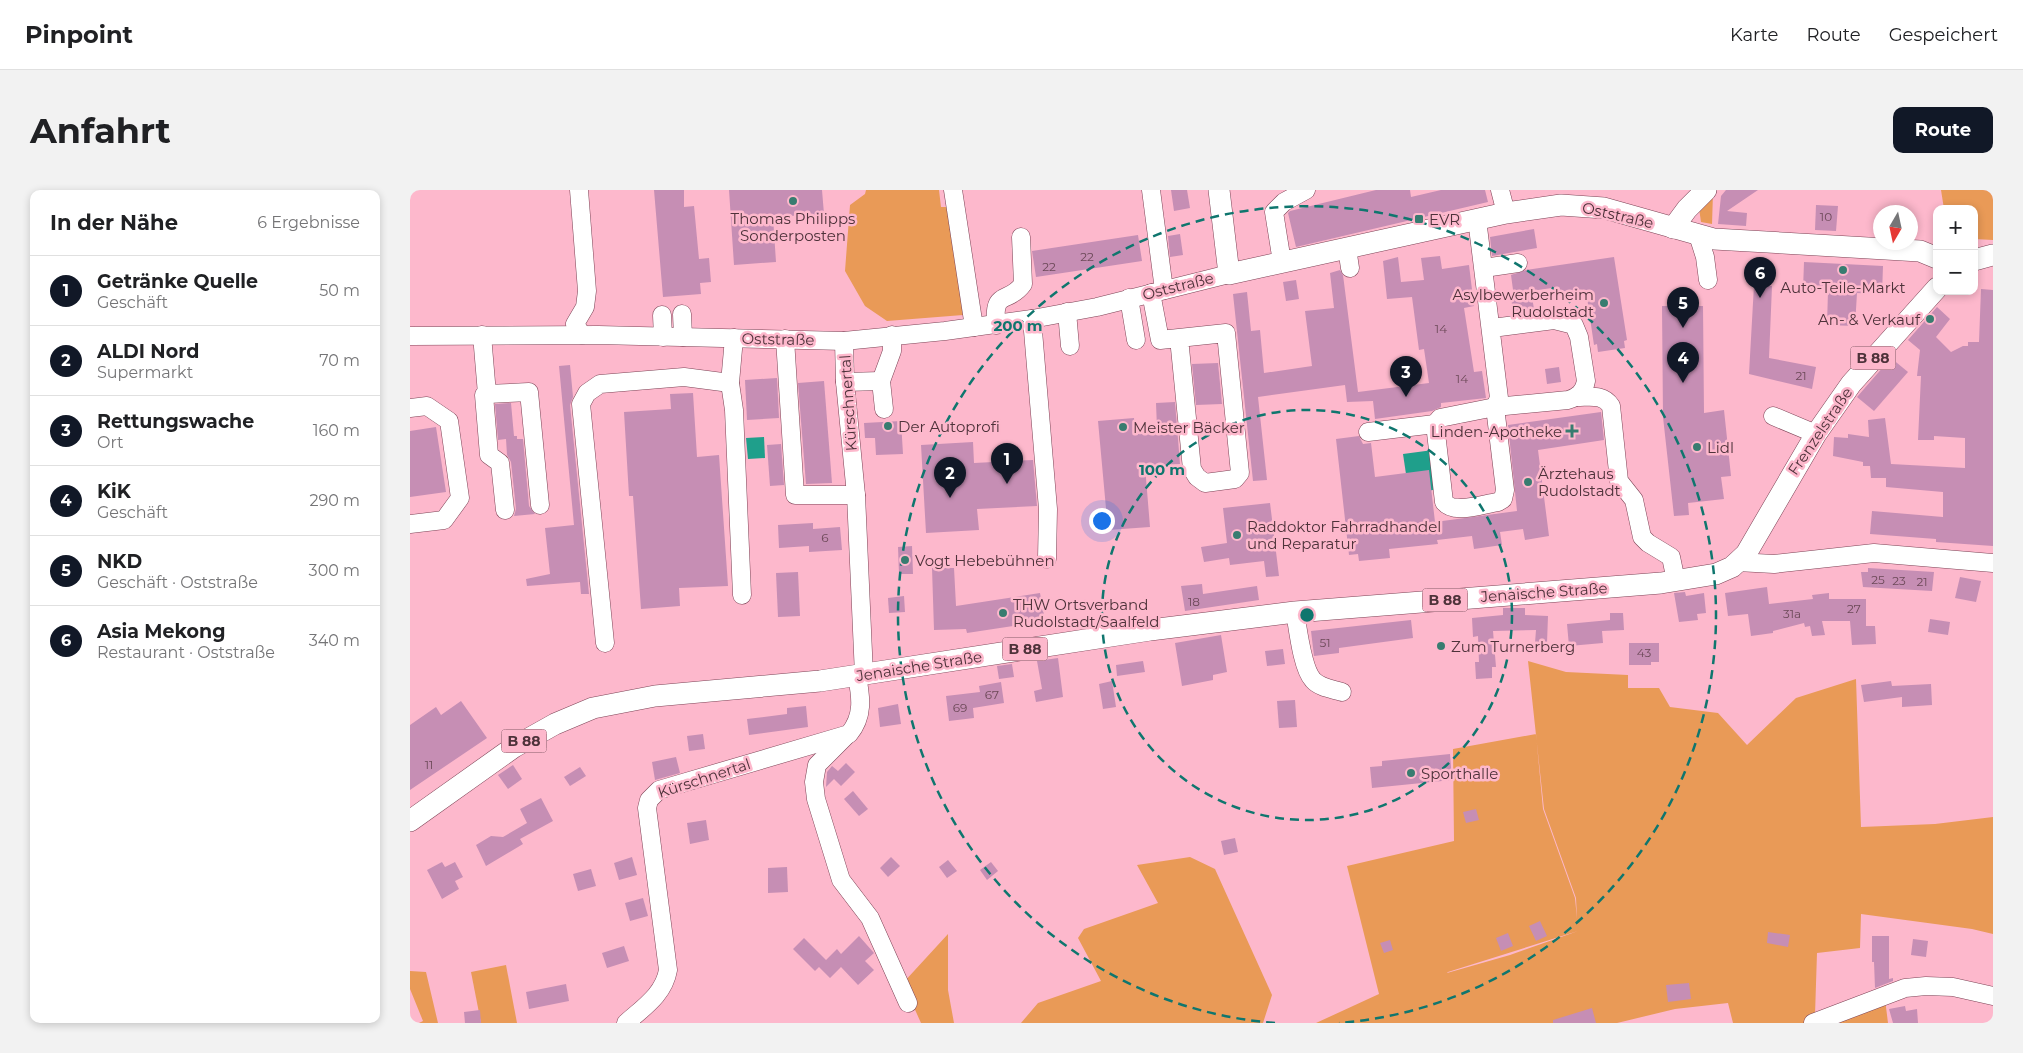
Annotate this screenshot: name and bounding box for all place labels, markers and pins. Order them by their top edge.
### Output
marker: Thomas Philipps Sonderposten [787,195,799,207]
place label: Thomas Philipps Sonderposten [731,209,855,245]
place label: EVR [1429,210,1460,229]
marker: EVR [1413,213,1425,225]
pin: 6 [1744,257,1776,298]
marker: Auto-Teile-Markt [1837,264,1849,276]
place label: Auto-Teile-Markt [1780,278,1906,297]
place label: Asylbewerberheim Rudolstadt [1453,285,1594,321]
pin: 5 [1667,287,1699,328]
marker: Asylbewerberheim Rudolstadt [1598,297,1610,309]
place label: An- & Verkauf [1818,310,1921,329]
marker: An- & Verkauf [1924,313,1936,325]
pin: 4 [1667,342,1699,383]
pin: 3 [1390,356,1422,397]
place label: Der Autoprofi [898,417,1000,436]
place label: Meister Bäcker [1133,418,1245,437]
marker: Der Autoprofi [882,420,894,432]
marker: Meister Bäcker [1117,421,1129,433]
place label: Linden-Apotheke [1431,422,1562,441]
marker: Linden-Apotheke [1566,425,1578,437]
place label: Lidl [1707,438,1734,457]
marker: Lidl [1691,441,1703,453]
pin: 1 [991,443,1023,484]
pin: 2 [934,457,966,498]
place label: Ärztehaus Rudolstadt [1538,464,1621,500]
marker: Ärztehaus Rudolstadt [1522,476,1534,488]
place label: Raddoktor Fahrradhandel und Reparatur [1247,517,1441,553]
marker: Raddoktor Fahrradhandel und Reparatur [1231,529,1243,541]
place label: Vogt Hebebühnen [915,551,1055,570]
marker: Vogt Hebebühnen [899,554,911,566]
place label: THW Ortsverband Rudolstadt/Saalfeld [1013,595,1160,631]
centre of rings [1298,606,1316,624]
marker: THW Ortsverband Rudolstadt/Saalfeld [997,607,1009,619]
place label: Zum Turnerberg [1451,637,1575,656]
marker: Zum Turnerberg [1435,640,1447,652]
place label: Sporthalle [1421,764,1498,783]
marker: Sporthalle [1405,767,1417,779]

